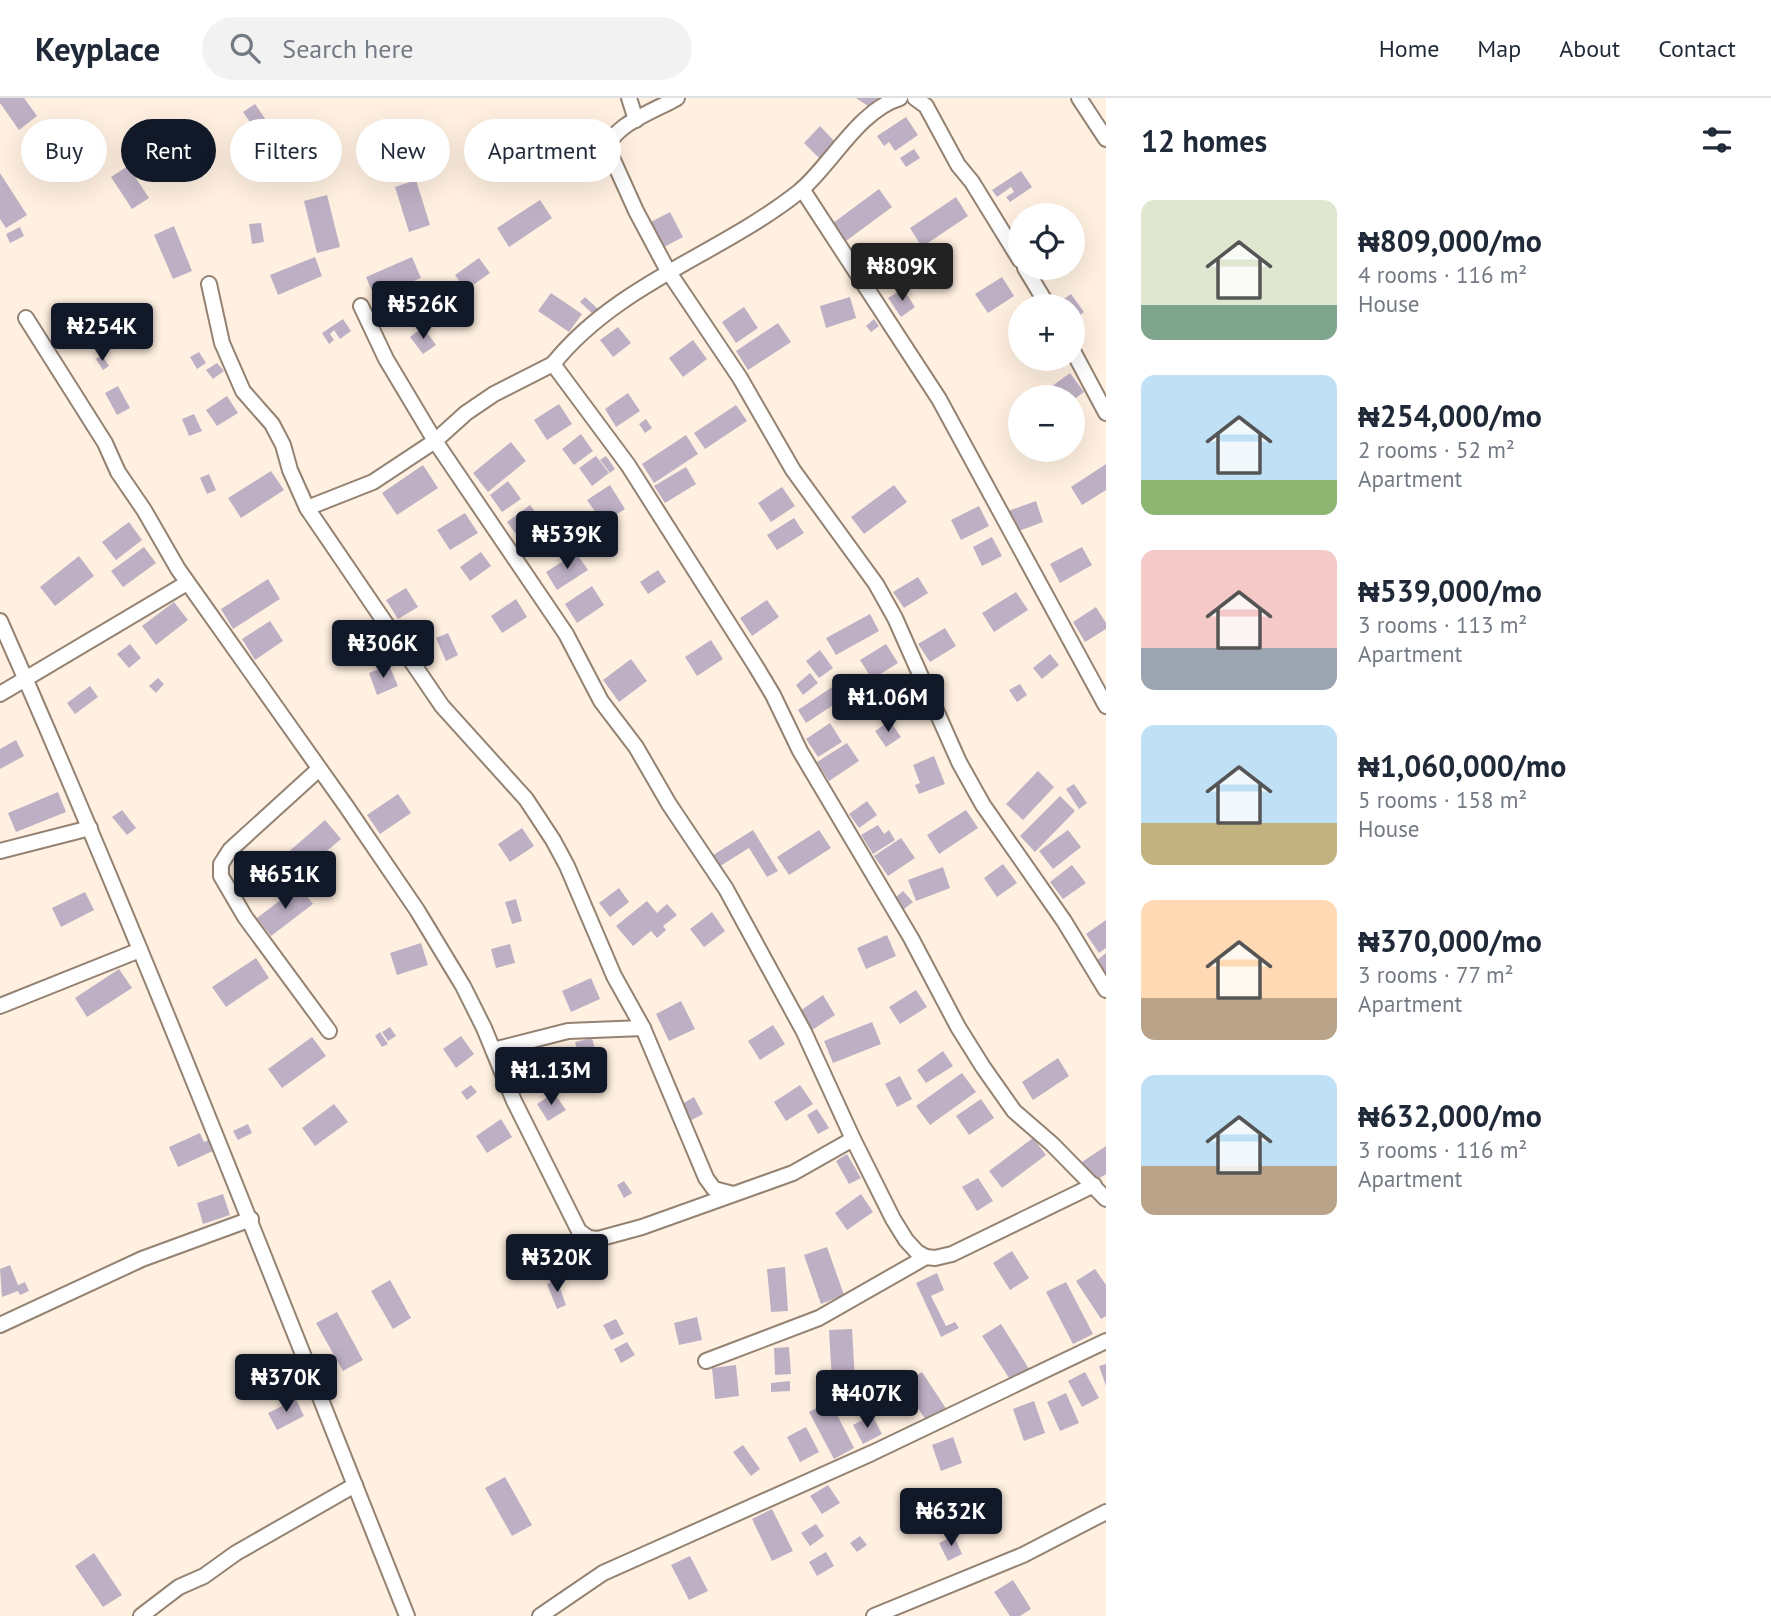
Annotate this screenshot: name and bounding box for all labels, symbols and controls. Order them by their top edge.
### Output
search box [202,17,692,80]
text: Keyplace [35,27,160,70]
icon: search [226,29,264,67]
text: Search here [282,32,413,65]
text: Home [1379,33,1439,64]
text: Map [1477,33,1521,64]
text: About [1559,33,1620,64]
text: Contact [1658,33,1736,64]
chip: Buy [21,119,107,182]
chip: Rent [121,119,216,182]
chip: Filters [230,119,342,182]
chip: New [356,119,450,182]
chip: Apartment [464,119,621,182]
text: 12 homes [1141,121,1267,160]
icon: filters [1698,121,1736,159]
map controls [1008,203,1085,462]
button: locate [1008,203,1085,280]
text: ₦809,000/mo [1358,221,1542,260]
icon: home [1197,228,1281,312]
pin: ₦809K [853,244,951,303]
text: ₦809K [867,251,937,280]
text: 4 rooms · 116 m² [1358,260,1527,289]
pin: ₦526K [374,282,472,341]
text: ₦526K [388,289,458,318]
text: House [1358,289,1420,318]
button: + [1008,294,1085,371]
pin: ₦254K [53,303,151,363]
text: ₦254K [67,311,137,340]
button: − [1008,385,1085,462]
text: ₦254,000/mo [1358,396,1542,435]
icon: home [1197,403,1281,487]
text: 2 rooms · 52 m² [1358,435,1515,464]
text: Apartment [1358,464,1462,493]
pin: ₦539K [518,512,616,571]
text: ₦539K [532,519,602,548]
text: ₦539,000/mo [1358,571,1542,610]
icon: home [1197,578,1281,662]
text: 3 rooms · 113 m² [1358,610,1527,639]
pin: ₦306K [334,620,432,680]
text: ₦306K [348,628,418,657]
text: Apartment [1358,639,1462,668]
pin: ₦1.06M [831,674,945,734]
text: ₦1.06M [848,682,928,711]
text: ₦1,060,000/mo [1358,746,1566,785]
icon: home [1197,753,1281,837]
text: 5 rooms · 158 m² [1358,785,1527,814]
text: House [1358,814,1420,843]
pin: ₦651K [236,852,334,911]
text: ₦651K [250,859,320,888]
text: ₦370,000/mo [1358,921,1542,960]
icon: home [1197,928,1281,1012]
text: 3 rooms · 77 m² [1358,960,1514,989]
text: Apartment [1358,989,1462,1018]
pin: ₦1.13M [494,1048,608,1107]
text: ₦1.13M [511,1055,591,1084]
text: ₦632,000/mo [1358,1096,1542,1135]
icon: home [1197,1103,1281,1187]
text: 3 rooms · 116 m² [1358,1135,1527,1164]
text: Apartment [1358,1164,1462,1193]
pin: ₦320K [508,1234,606,1294]
text: ₦320K [522,1242,592,1271]
pin: ₦370K [237,1354,335,1414]
text: ₦370K [251,1362,321,1391]
pin: ₦407K [818,1370,916,1430]
text: ₦407K [832,1378,902,1407]
pin: ₦632K [902,1488,1000,1548]
text: ₦632K [916,1496,986,1525]

